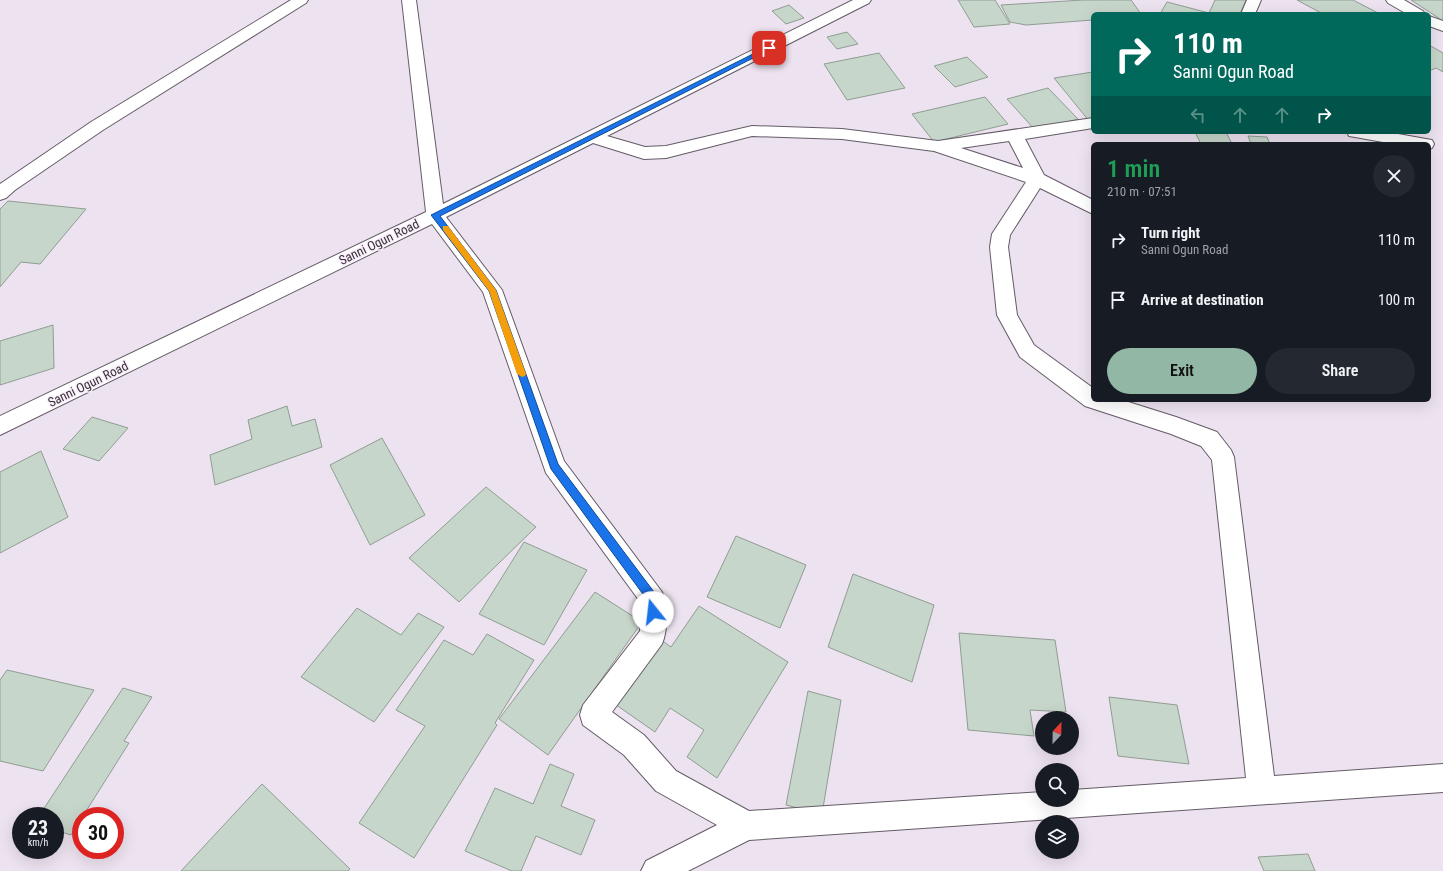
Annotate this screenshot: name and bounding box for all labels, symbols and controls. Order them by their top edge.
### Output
text: 110 m [1173,27,1243,60]
icon: right [1107,28,1159,80]
pin [752,31,786,65]
icon: arrive [758,37,780,59]
text: Sanni Ogun Road [1173,61,1294,82]
icon: left [1187,104,1209,126]
icon: ahead [1229,104,1251,126]
icon: ahead [1271,104,1293,126]
icon: right [1313,104,1335,126]
text: 1 min [1107,155,1160,183]
button: close [1373,155,1415,197]
text: 210 m · 07:51 [1107,184,1177,199]
street label: Sanni Ogun Road [336,216,422,268]
text: Turn right [1141,224,1200,242]
icon: right [1107,229,1129,251]
text: 110 m [1378,231,1415,249]
text: Sanni Ogun Road [1141,242,1228,257]
icon: arrive [1107,289,1129,311]
text: Arrive at destination [1141,291,1264,309]
text: 100 m [1378,291,1415,309]
button: Exit [1107,348,1257,394]
button: Share [1265,348,1415,394]
street label: Sanni Ogun Road [45,358,131,410]
position arrow [632,591,674,633]
north arrow [1035,711,1079,755]
map controls [1035,711,1079,859]
button: search [1035,763,1079,807]
speed limit sign: 30 [72,807,124,859]
button: layers [1035,815,1079,859]
text: 23 [28,816,48,840]
text: km/h [28,837,48,848]

